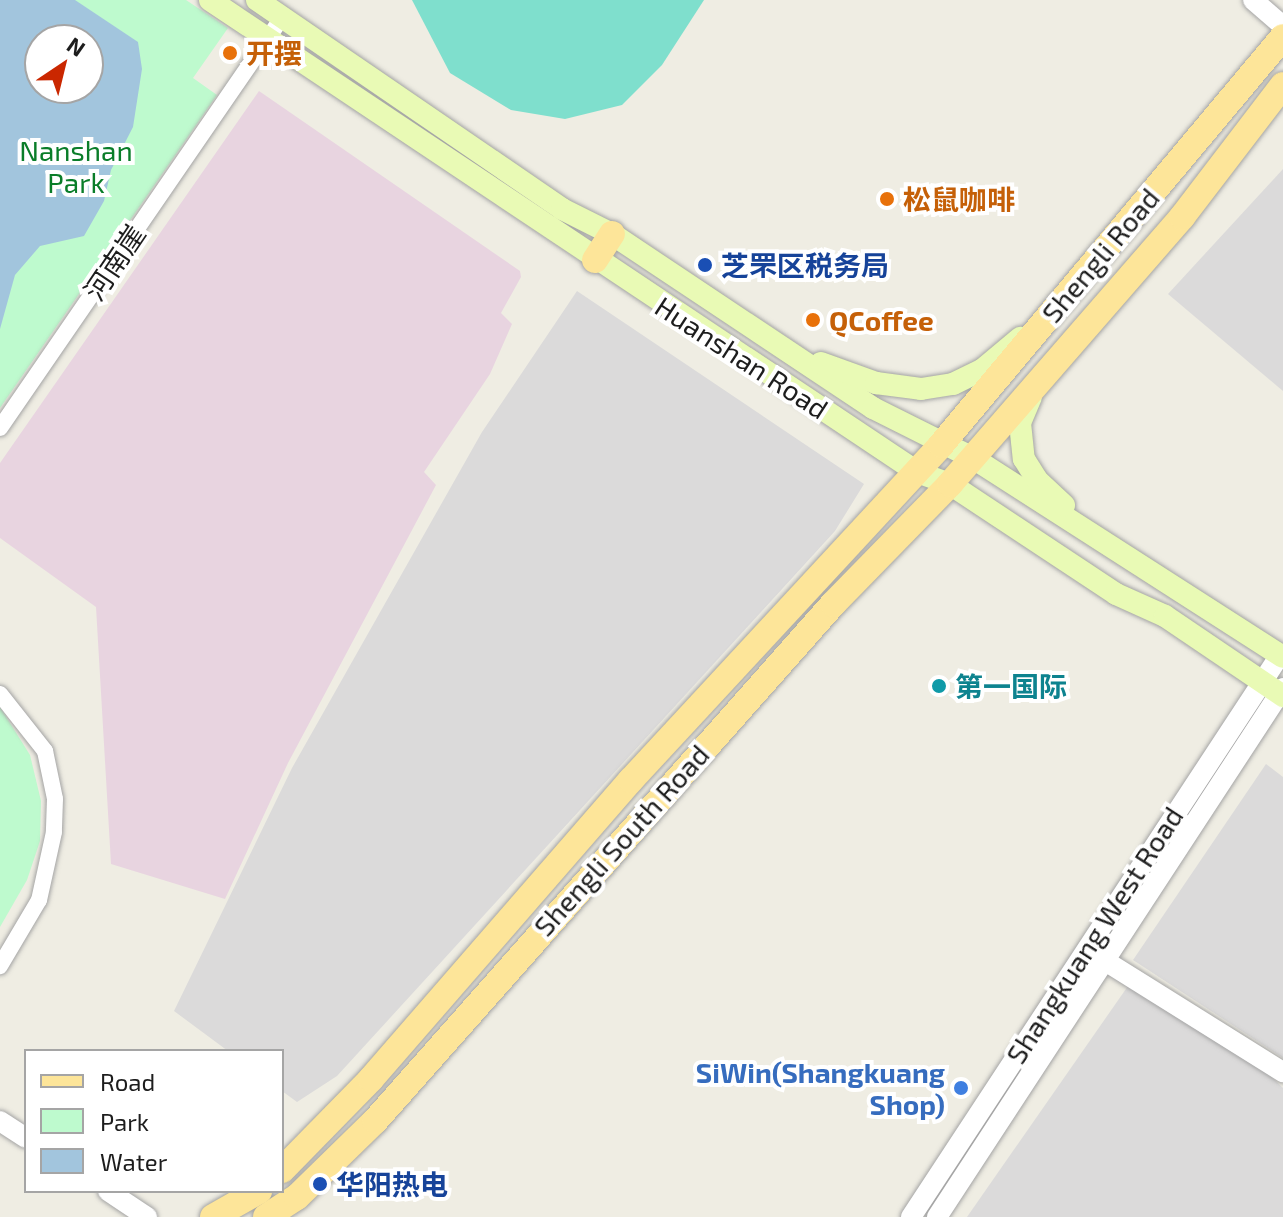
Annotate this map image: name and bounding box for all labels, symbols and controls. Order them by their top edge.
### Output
north arrow [24,24,104,104]
text: N [63,31,91,61]
place label: 开摆 [246,36,302,70]
marker: 开摆 [221,44,239,62]
park label: Nanshan Park [19,133,133,199]
street label: Shengli Road [1034,181,1166,329]
place label: 松鼠咖啡 [903,182,1015,216]
marker: 松鼠咖啡 [878,190,896,208]
street label: 河南崖 [77,218,151,306]
place label: 芝罘区税务局 [721,248,889,282]
marker: 芝罘区税务局 [696,256,714,274]
street label: Huanshan Road [649,289,835,425]
place label: QCoffee [829,303,934,337]
marker: QCoffee [804,311,822,329]
place label: 第一国际 [955,669,1067,703]
marker: 第一国际 [930,677,948,695]
street label: Shengli South Road [526,737,716,943]
street label: Shangkuang West Road [998,800,1190,1070]
legend [24,1049,284,1193]
place label: SiWin(Shangkuang Shop) [696,1055,945,1121]
text: Road [100,1067,155,1096]
marker: SiWin(Shangkuang Shop) [952,1079,970,1097]
text: Park [100,1107,149,1136]
text: Water [100,1147,167,1176]
place label: 华阳热电 [336,1167,448,1201]
marker: 华阳热电 [311,1175,329,1193]

